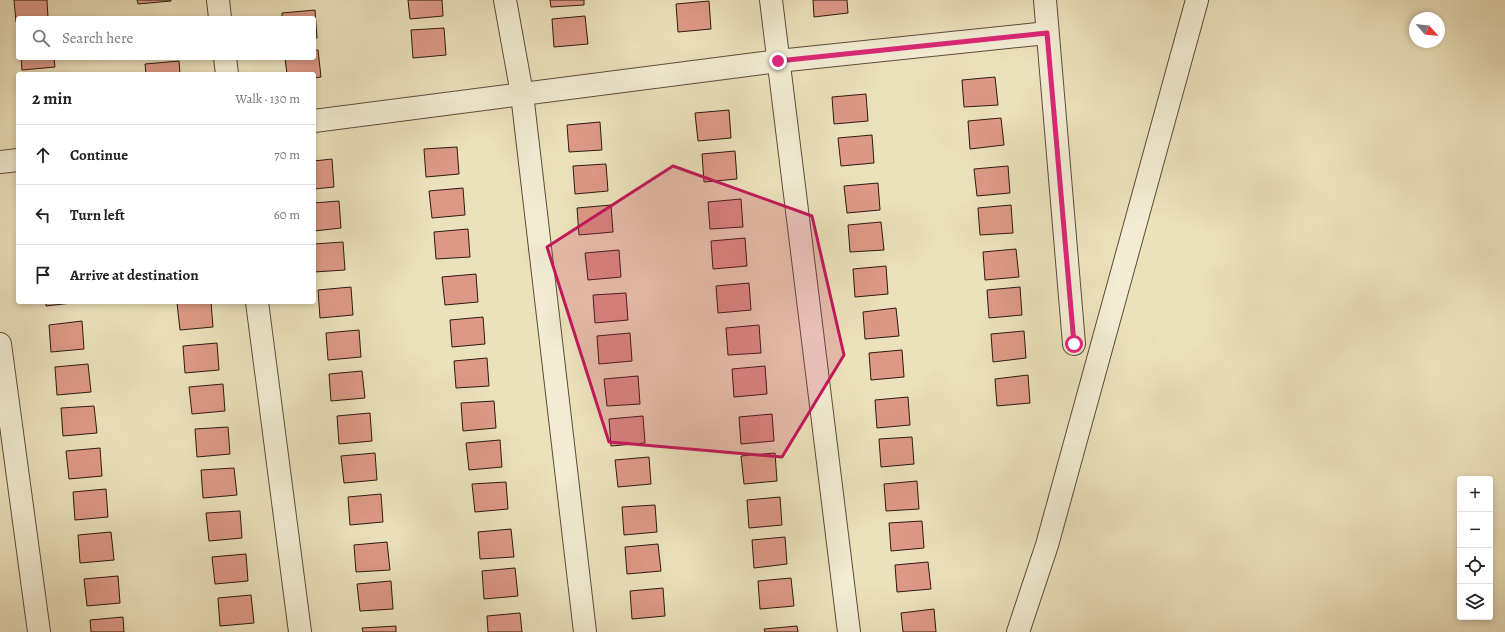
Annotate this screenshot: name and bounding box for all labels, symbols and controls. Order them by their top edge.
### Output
north arrow [1409,12,1445,48]
search box [16,16,316,60]
icon: search [30,27,52,49]
text: Search here [62,28,133,48]
route end [769,52,787,70]
text: 2 min [32,87,72,110]
text: Walk · 130 m [235,90,300,107]
icon: ahead [32,144,54,166]
text: Continue [70,145,128,165]
text: 70 m [274,146,300,163]
icon: left [32,204,54,226]
text: Turn left [70,205,125,225]
text: 60 m [274,206,300,223]
icon: arrive [32,264,54,286]
text: Arrive at destination [70,265,199,285]
route start [1065,335,1083,353]
map controls [1457,476,1493,620]
button: + [1457,476,1493,512]
button: − [1457,512,1493,548]
button: locate [1457,548,1493,584]
button: layers [1457,584,1493,620]

